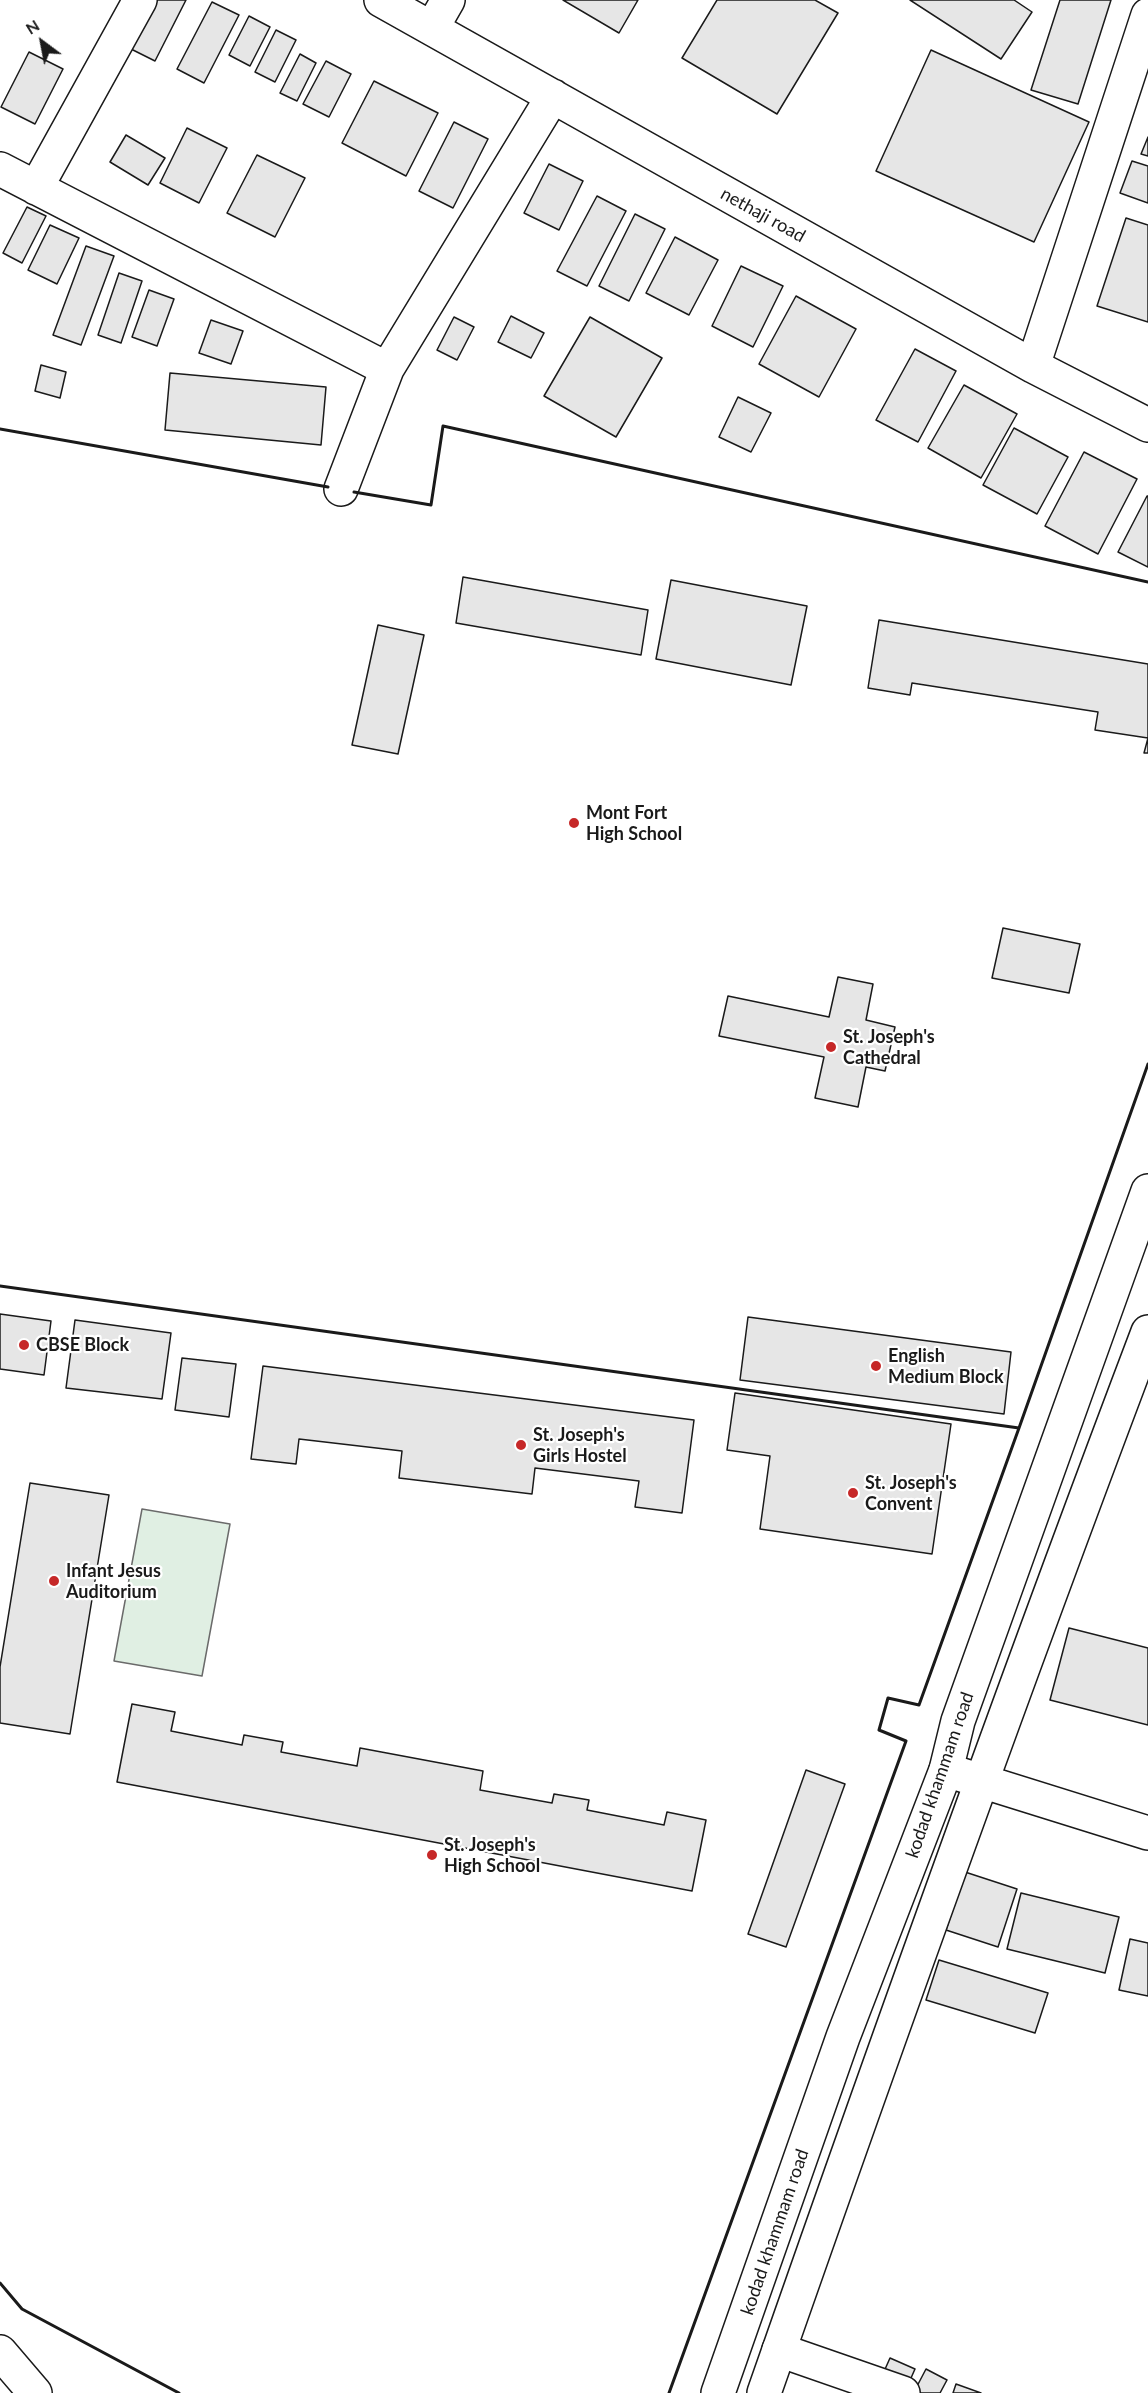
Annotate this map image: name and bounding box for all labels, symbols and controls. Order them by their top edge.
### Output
north arrow [12,12,72,72]
text: N [22,15,42,38]
street label: nethaji road [717,183,809,247]
place label: Mont Fort High School [586,802,682,844]
marker: Mont Fort High School [567,816,581,830]
place label: St. Joseph's Cathedral [843,1026,935,1068]
marker: St. Joseph's Cathedral [824,1040,838,1054]
place label: CBSE Block [36,1334,129,1356]
marker: CBSE Block [17,1338,31,1352]
place label: English Medium Block [888,1345,1004,1388]
marker: English Medium Block [869,1359,883,1373]
place label: St. Joseph's Girls Hostel [533,1424,627,1466]
marker: St. Joseph's Girls Hostel [514,1438,528,1452]
place label: St. Joseph's Convent [865,1472,957,1514]
marker: St. Joseph's Convent [846,1486,860,1500]
place label: Infant Jesus Auditorium [66,1560,161,1602]
marker: Infant Jesus Auditorium [47,1574,61,1588]
street label: kodad khammam road [901,1689,979,1861]
place label: St. Joseph's High School [444,1834,540,1876]
marker: St. Joseph's High School [425,1848,439,1862]
street label: kodad khammam road [736,2146,814,2318]

